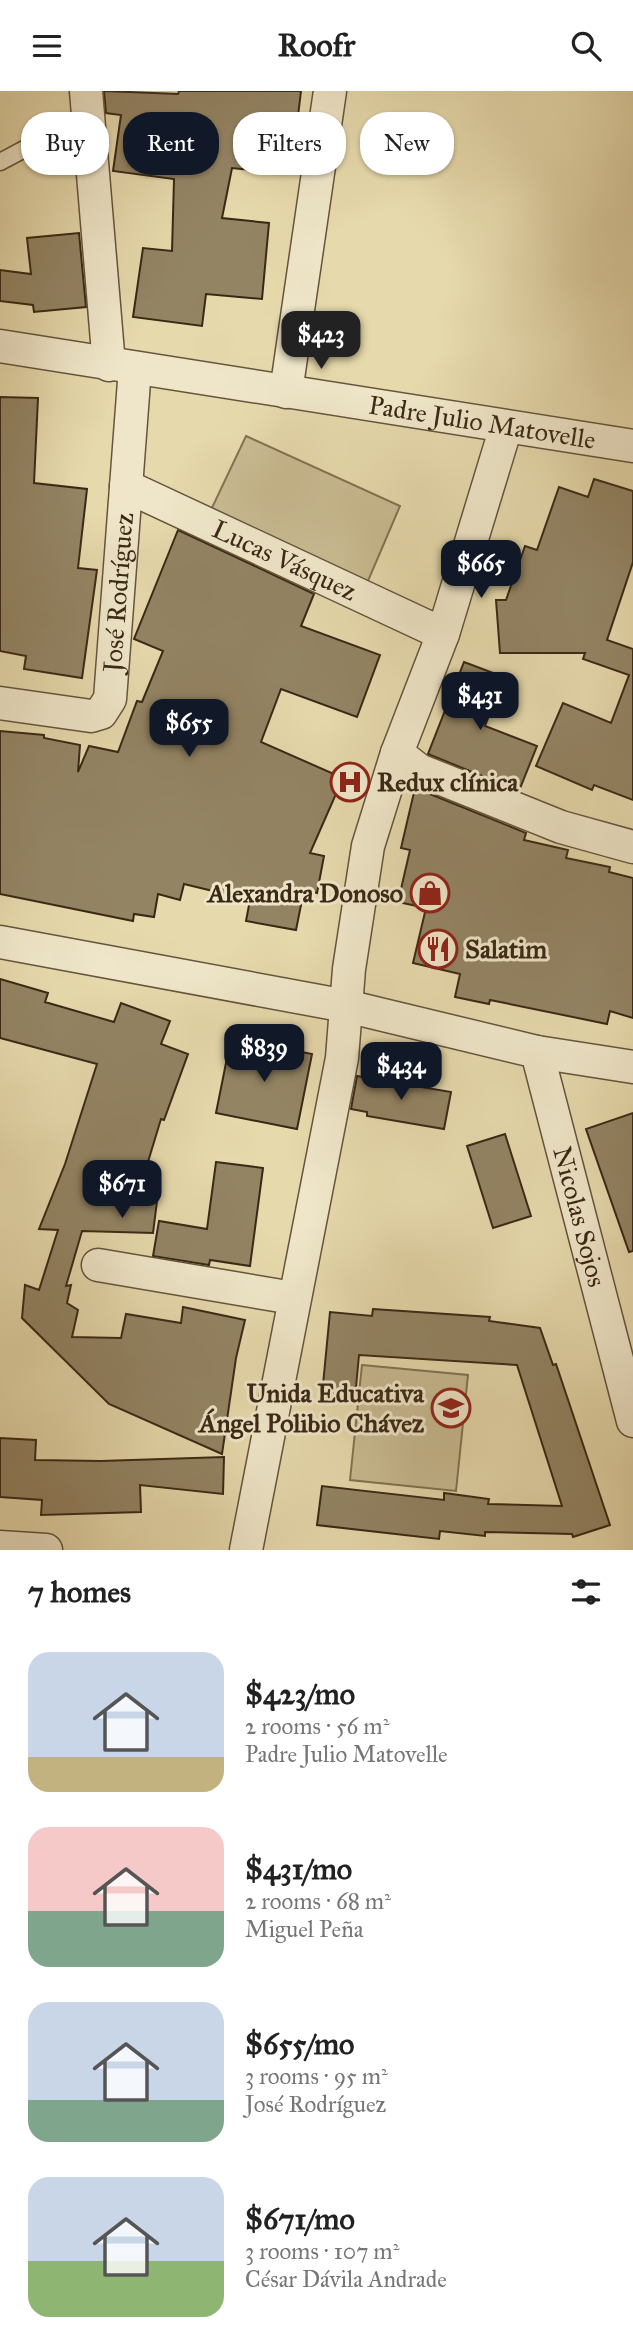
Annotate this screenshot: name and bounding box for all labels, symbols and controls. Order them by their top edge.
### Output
text: Roofr [278,26,355,65]
icon: menu [28,27,66,65]
icon: search [567,27,605,65]
chip: Buy [21,112,109,175]
chip: Rent [123,112,219,175]
chip: Filters [233,112,346,175]
chip: New [360,112,454,175]
pin: $423 [280,311,362,371]
text: $423 [297,320,345,348]
street label: Padre Julio Matovelle [366,388,598,456]
street label: José Rodríguez [96,511,140,676]
street label: Lucas Vásquez [207,513,362,608]
pin: $665 [440,540,522,600]
text: $665 [457,549,505,577]
pin: $431 [439,673,521,732]
text: $431 [458,681,502,709]
pin: $655 [148,699,230,759]
text: $655 [166,708,212,736]
hospital icon: Redux clínica [329,761,371,803]
place label: Redux clínica [377,766,519,798]
shop icon: Alexandra Donoso [409,872,451,914]
place label: Alexandra Donoso [206,877,403,909]
restaurant icon: Salatim [417,928,459,970]
place label: Salatim [465,933,547,965]
pin: $839 [223,1025,305,1084]
text: $839 [240,1033,288,1061]
pin: $434 [360,1042,442,1102]
text: $434 [377,1051,425,1079]
street label: Nicolas Sojos [546,1143,613,1290]
pin: $671 [81,1161,163,1220]
text: $671 [99,1169,145,1197]
place label: Unida Educativa Ángel Polibio Chávez [197,1377,425,1440]
school or university icon: Unida Educativa Ángel Polibio Chávez [430,1387,472,1429]
icon: filters [567,1573,605,1611]
text: 7 homes [28,1574,131,1610]
text: $423/mo [245,1676,355,1712]
icon: home [84,1680,168,1764]
text: 2 rooms · 56 m² [245,1712,389,1740]
text: Padre Julio Matovelle [245,1740,448,1768]
text: $431/mo [245,1851,352,1887]
icon: home [84,1855,168,1939]
text: 2 rooms · 68 m² [245,1887,391,1915]
text: Miguel Peña [245,1915,363,1943]
text: $655/mo [245,2026,354,2062]
icon: home [84,2030,168,2114]
text: 3 rooms · 95 m² [245,2062,388,2090]
text: José Rodríguez [245,2090,386,2118]
text: $671/mo [245,2201,355,2237]
icon: home [84,2205,168,2289]
text: 3 rooms · 107 m² [245,2237,399,2265]
text: César Dávila Andrade [245,2265,447,2293]

